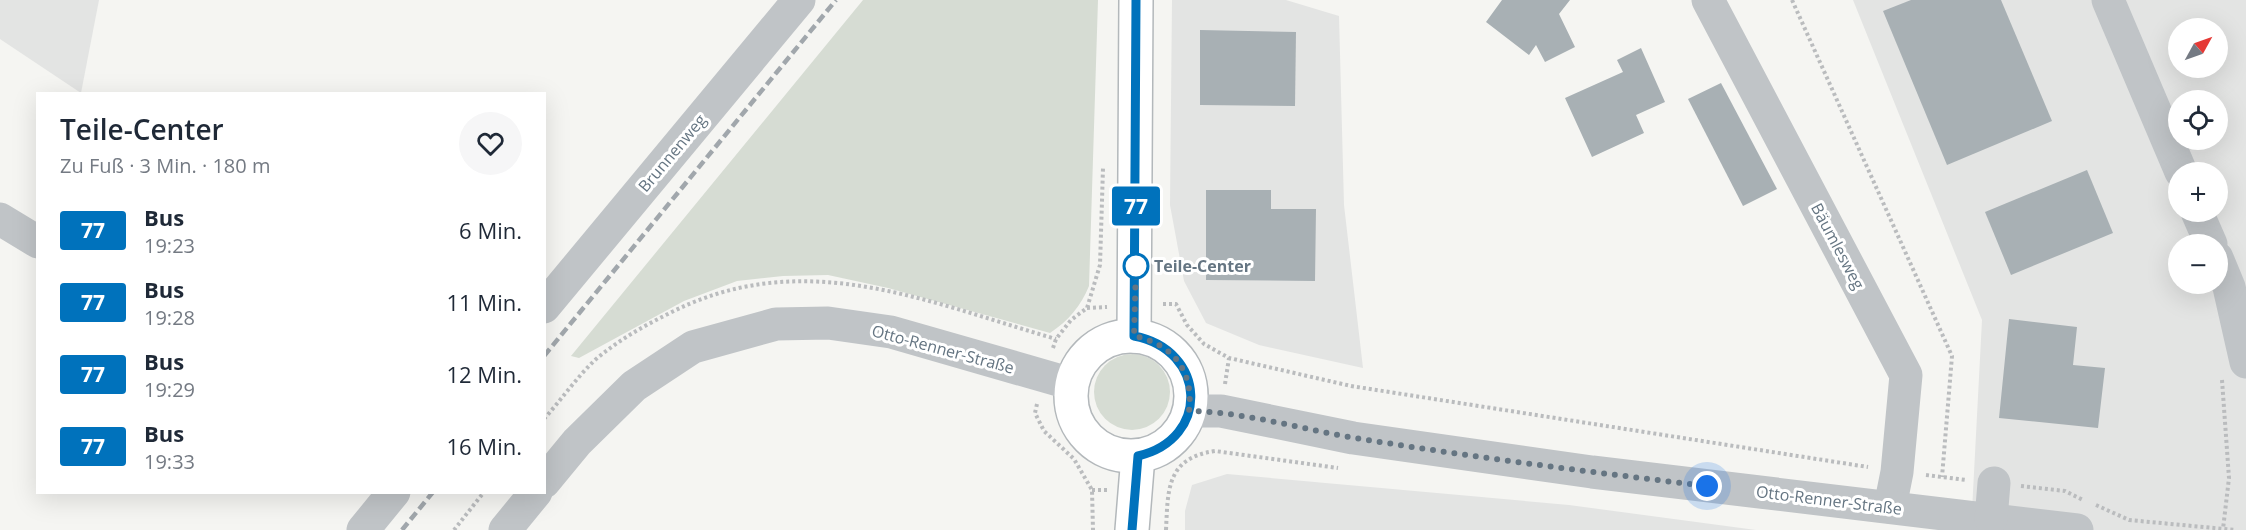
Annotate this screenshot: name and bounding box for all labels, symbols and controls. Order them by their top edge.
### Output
north arrow [2168,18,2228,78]
map controls [2168,18,2228,294]
button: locate [2168,90,2228,150]
street label: Brunnenweg [633,109,711,197]
text: Teile-Center [60,110,224,148]
button: heart [459,112,522,175]
text: Zu Fuß · 3 Min. · 180 m [60,152,270,179]
button: + [2168,162,2228,222]
line badge: 77 [1109,186,1163,226]
text: 77 [1124,192,1148,220]
street label: Bäumlesweg [1806,199,1870,293]
text: Bus [144,202,184,232]
text: 6 Min. [459,215,522,245]
text: 77 [81,216,105,244]
text: 19:23 [144,232,195,259]
button: − [2168,234,2228,294]
marker: Teile-Center [1123,253,1149,279]
place label: Teile-Center [1154,255,1251,277]
text: Bus [144,274,184,304]
text: 11 Min. [447,287,522,317]
text: 77 [81,288,105,316]
text: 19:28 [144,304,195,331]
street label: Otto-Renner-Straße [869,319,1017,379]
text: Bus [144,346,184,376]
text: 12 Min. [447,359,522,389]
text: 77 [81,360,105,388]
text: 19:29 [144,376,195,403]
text: Bus [144,418,184,448]
text: 16 Min. [447,431,522,461]
text: 77 [81,432,105,460]
text: 19:33 [144,448,195,475]
your location [1692,471,1722,501]
street label: Otto-Renner-Straße [1755,480,1903,520]

